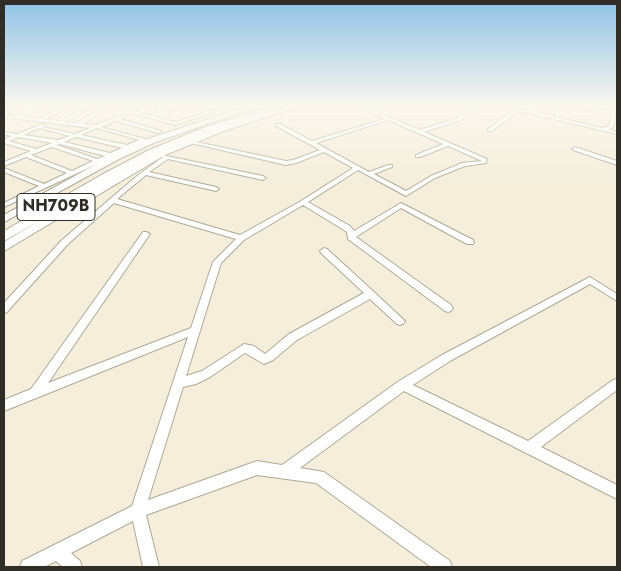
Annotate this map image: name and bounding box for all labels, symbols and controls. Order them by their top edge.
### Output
road number: NH709B [17,193,95,220]

